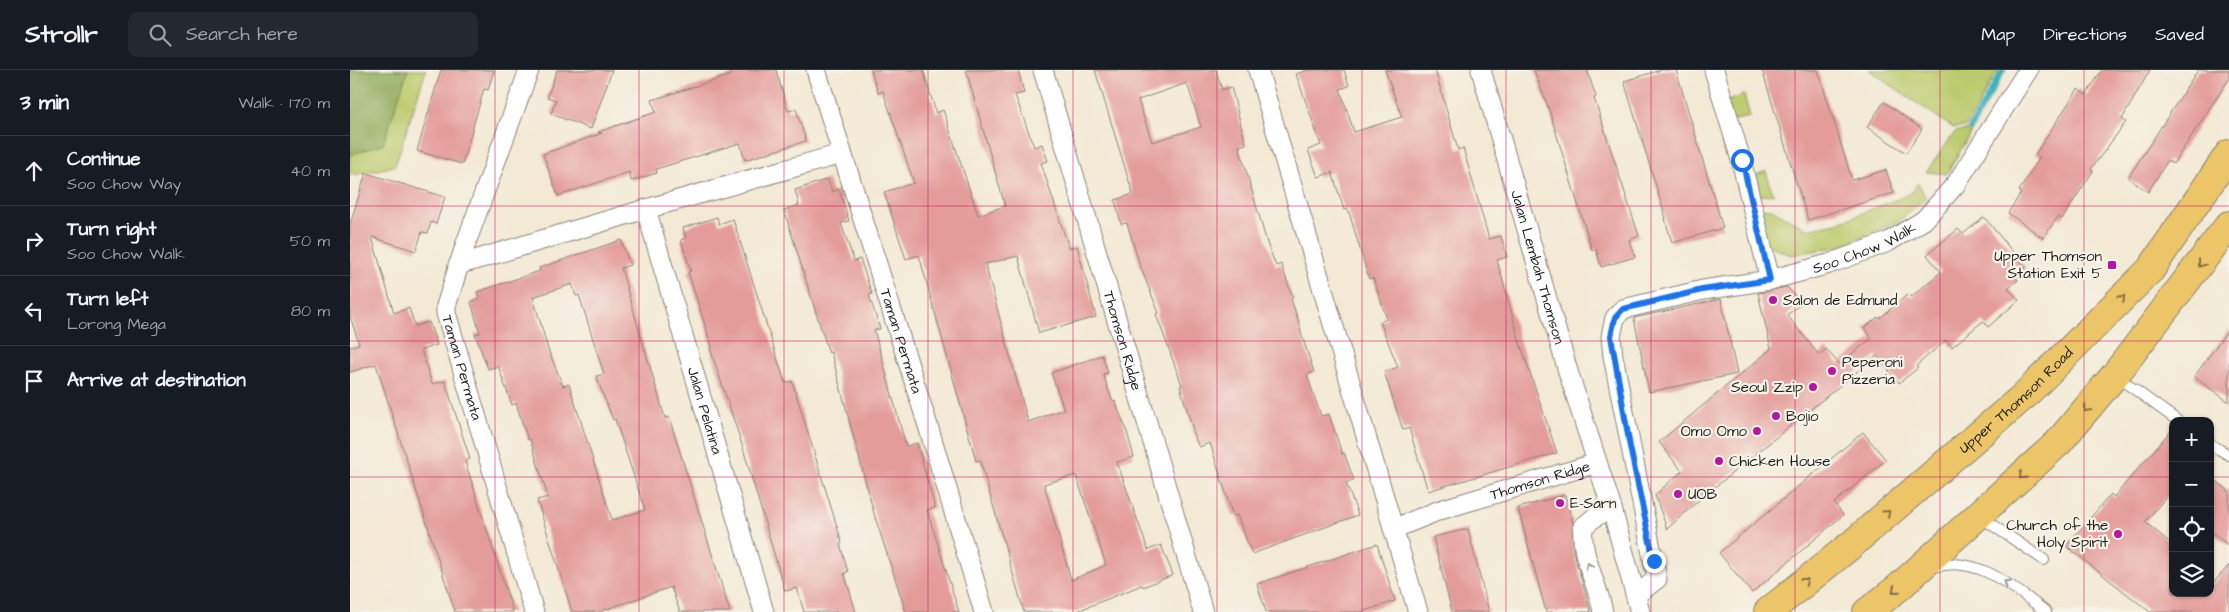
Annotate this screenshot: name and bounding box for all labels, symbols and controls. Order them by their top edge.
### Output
search box [128,12,478,57]
text: Strollr [25,18,98,52]
icon: search [146,21,174,49]
text: Search here [186,21,298,48]
text: Map [1981,22,2015,47]
text: Directions [2043,22,2127,47]
text: Saved [2155,22,2204,47]
text: 3 min [20,88,69,117]
text: Walk · 170 m [239,92,330,114]
text: Continue [67,146,141,173]
route start [1731,149,1754,172]
icon: ahead [20,157,48,185]
text: 40 m [290,160,330,182]
text: Soo Chow Way [67,173,181,195]
street label: Jalan Lembah Thomson [1506,188,1570,347]
text: Turn right [67,216,156,243]
street label: Soo Chow Walk [1810,217,1920,278]
icon: right [20,227,48,255]
text: 50 m [290,230,330,252]
text: Soo Chow Walk [67,243,185,265]
place label: Upper Thomson Station Exit 5 [1994,246,2102,284]
one-way arrow [2198,258,2206,267]
marker: Upper Thomson Station Exit 5 [2106,259,2118,271]
text: Turn left [67,286,148,313]
street label: Taman Permata [875,286,928,396]
street label: Thomson Ridge [1098,288,1147,393]
place label: Salon de Edmund [1783,290,1898,311]
marker: Salon de Edmund [1767,294,1779,306]
one-way arrow [2116,295,2125,304]
icon: left [20,297,48,325]
text: 80 m [291,300,330,322]
street label: Taman Permata [437,312,488,423]
text: Lorong Mega [67,313,166,335]
street label: Upper Thomson Road [1954,342,2078,458]
place label: Peperoni Pizzeria [1842,352,1903,390]
street label: Jalan Pelatina [682,364,728,457]
marker: Peperoni Pizzeria [1826,365,1838,377]
icon: arrive [20,367,48,395]
text: Arrive at destination [67,367,246,394]
place label: Seoul Zzip [1731,377,1803,398]
marker: Seoul Zzip [1807,381,1819,393]
one-way arrow [2084,403,2092,412]
place label: Bojio [1786,406,1819,427]
marker: Bojio [1770,410,1782,422]
map controls [2169,417,2214,597]
button: + [2169,417,2214,462]
place label: Omo Omo [1681,421,1748,442]
marker: Omo Omo [1751,425,1763,437]
place label: Chicken House [1729,451,1830,472]
street label: Thomson Ridge [1488,455,1592,505]
marker: Chicken House [1713,455,1725,467]
button: − [2169,462,2214,507]
one-way arrow [2019,470,2028,479]
place label: UOB [1688,484,1717,505]
marker: UOB [1672,488,1684,500]
place label: E-Sarn [1570,493,1617,514]
marker: E-Sarn [1554,497,1566,509]
button: locate [2169,507,2214,552]
one-way arrow [1882,510,1891,519]
place label: Church of the Holy Spirit [2006,515,2108,554]
marker: Church of the Holy Spirit [2112,528,2124,540]
route end [1643,550,1666,573]
button: layers [2169,552,2214,597]
one-way arrow [1585,562,1595,570]
one-way arrow [1800,577,1809,586]
one-way arrow [2003,580,2013,589]
one-way arrow [1892,585,1901,593]

